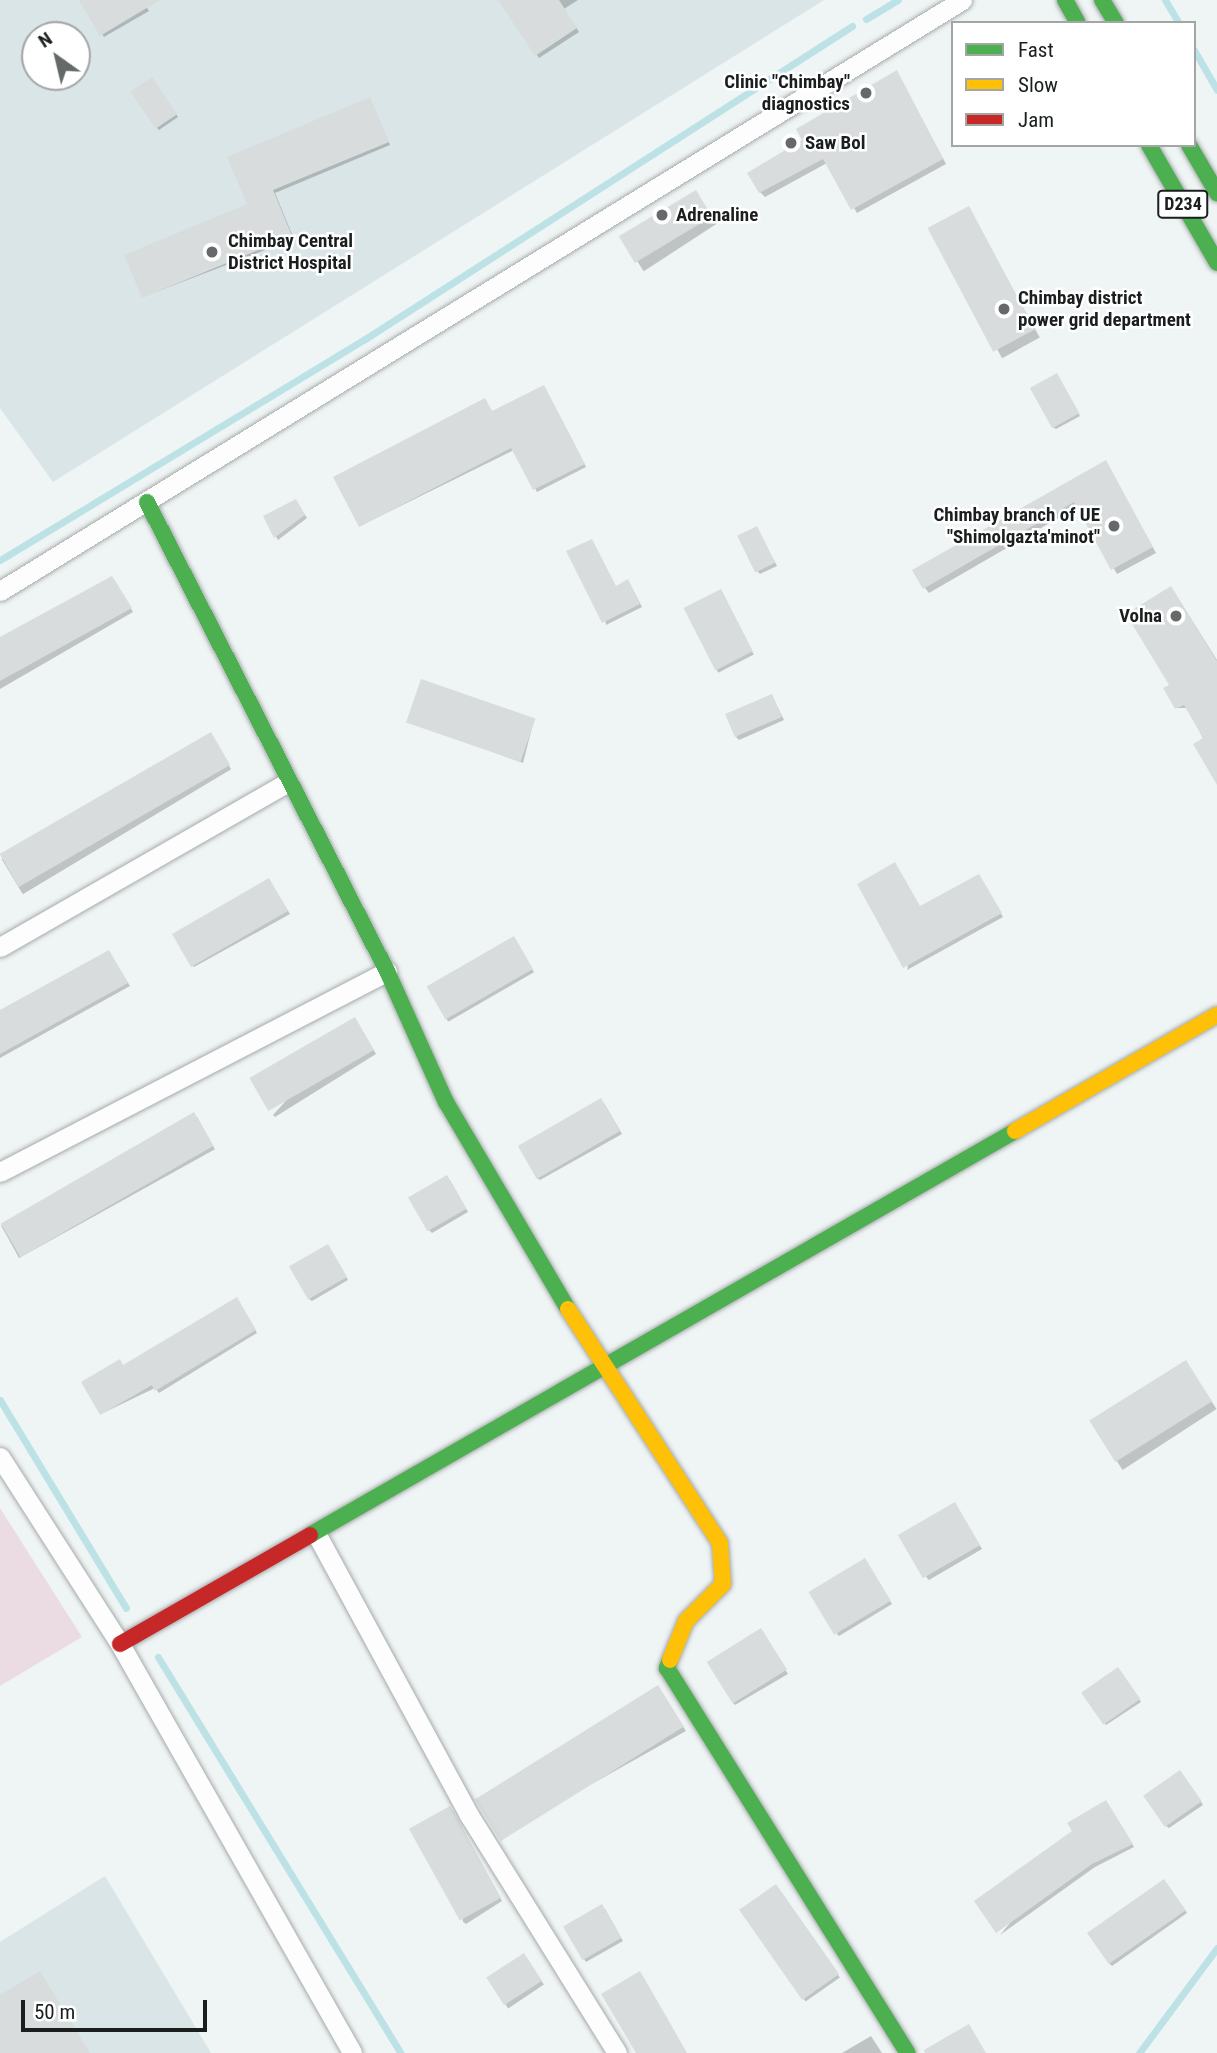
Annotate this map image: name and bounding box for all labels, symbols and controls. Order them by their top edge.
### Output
north arrow [21,21,91,91]
legend [951,21,1196,147]
text: N [34,27,56,53]
text: Fast [1018,38,1054,62]
place label: Clinic "Chimbay" diagnostics [724,71,850,115]
text: Slow [1018,73,1058,97]
marker: Clinic "Chimbay" diagnostics [856,83,876,103]
text: Jam [1018,108,1054,132]
place label: Saw Bol [805,132,866,154]
marker: Saw Bol [783,135,799,151]
road number: D234 [1157,190,1209,218]
place label: Adrenaline [676,204,758,226]
marker: Adrenaline [654,207,670,223]
place label: Chimbay Central District Hospital [228,230,353,274]
marker: Chimbay Central District Hospital [202,242,222,262]
place label: Chimbay district power grid department [1018,287,1191,331]
marker: Chimbay district power grid department [996,301,1012,317]
place label: Chimbay branch of UE "Shimolgazta'minot" [933,504,1100,548]
marker: Chimbay branch of UE "Shimolgazta'minot" [1106,518,1122,534]
place label: Volna [1119,605,1162,627]
marker: Volna [1168,608,1184,624]
scale bar [24,1986,210,2030]
text: 50 m [34,2000,75,2024]

